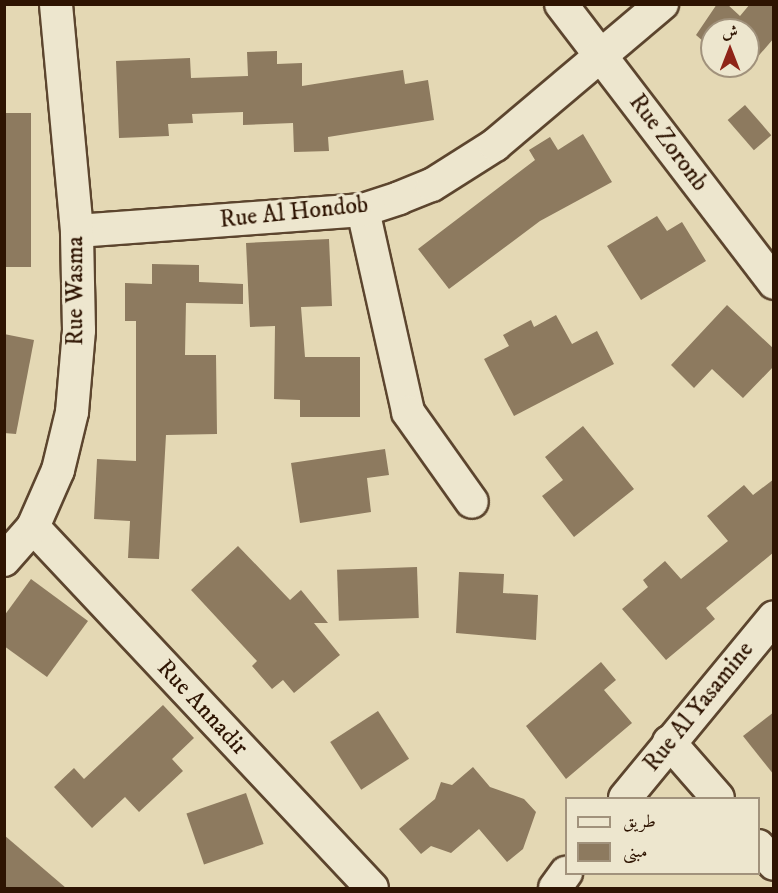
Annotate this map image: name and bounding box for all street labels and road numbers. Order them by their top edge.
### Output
street label: Rue Zoronb [622,89,714,197]
street label: Rue Al Hondob [218,191,370,235]
street label: Rue Wasma [62,236,90,346]
street label: Rue Al Yasamine [638,636,760,778]
street label: Rue Annadir [150,654,254,762]

